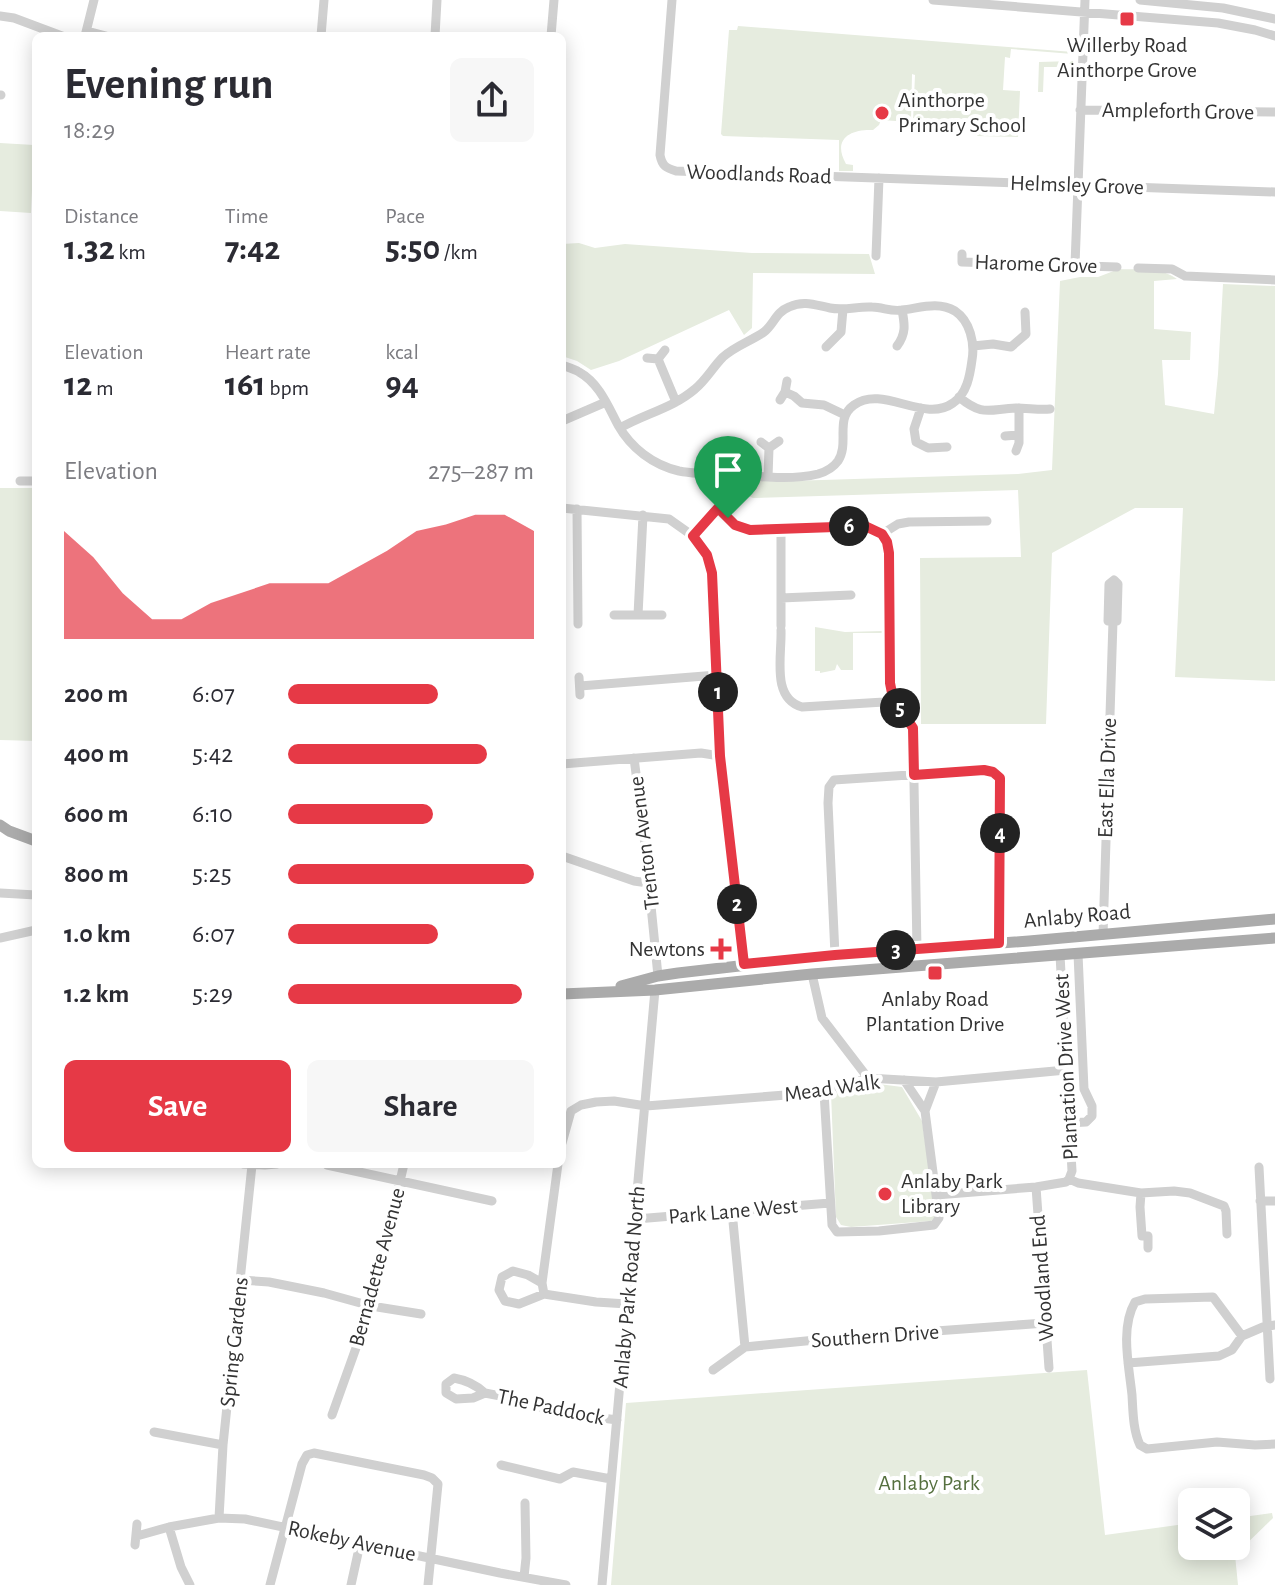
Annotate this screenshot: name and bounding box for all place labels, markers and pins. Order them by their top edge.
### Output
marker: Willerby Road Ainthorpe Grove [1118,10,1136,28]
place label: Willerby Road Ainthorpe Grove [1057,34,1197,81]
place label: Ainthorpe Primary School [898,89,1026,136]
marker: Ainthorpe Primary School [873,104,891,122]
pin [694,436,762,518]
pin: 6 [829,506,869,546]
pin: 1 [698,672,738,712]
pin: 5 [880,688,920,728]
pin: 4 [980,813,1020,853]
pin: 2 [717,884,757,924]
pin: 3 [876,930,916,970]
place label: Newtons [629,938,705,960]
marker: Newtons [712,940,730,958]
marker: Anlaby Road Plantation Drive [926,964,944,982]
place label: Anlaby Road Plantation Drive [865,988,1005,1035]
place label: Anlaby Park Library [901,1170,1002,1217]
marker: Anlaby Park Library [876,1185,894,1203]

